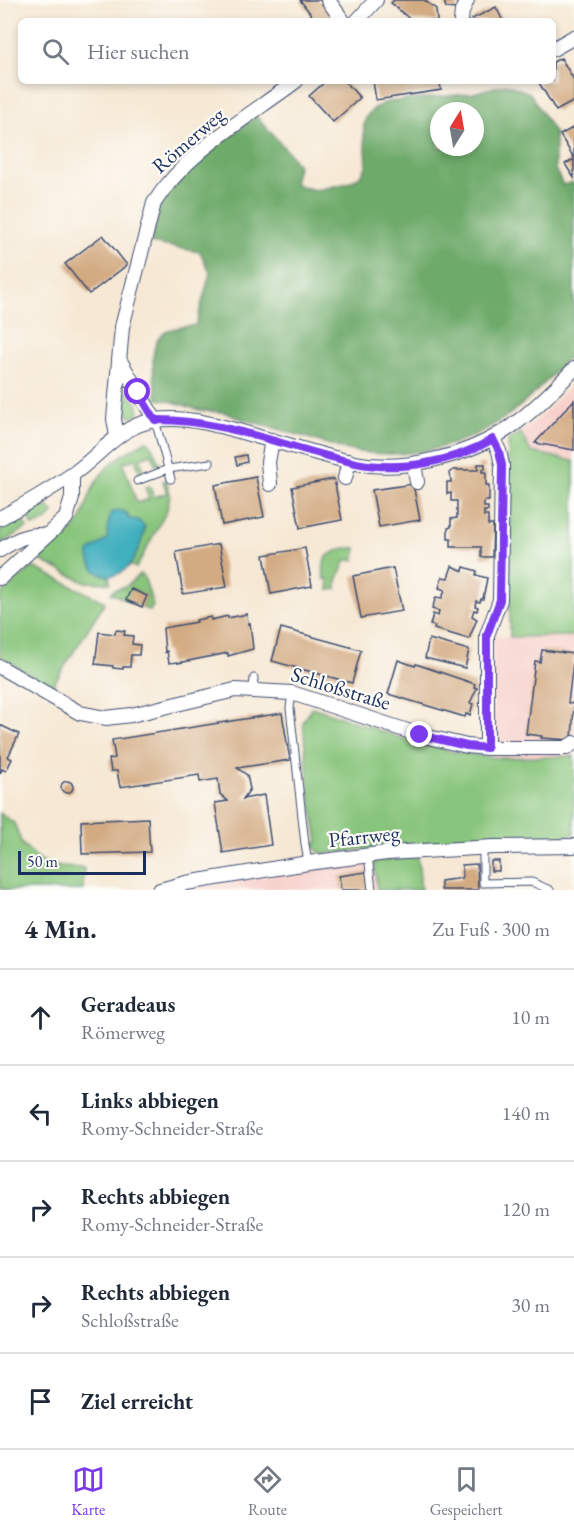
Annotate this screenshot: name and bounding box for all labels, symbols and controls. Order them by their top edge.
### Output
search box [18,18,556,84]
icon: search [39,35,72,68]
text: Hier suchen [87,37,190,66]
street label: Römerweg [146,100,231,179]
north arrow [430,102,484,156]
route start [124,378,150,404]
street label: Schloßstraße [288,660,394,716]
route end [406,721,432,747]
street label: Pfarrweg [327,819,402,853]
scale bar [18,848,146,876]
text: 50 m [27,851,58,872]
text: 4 Min. [24,912,97,946]
text: Zu Fuß · 300 m [432,916,550,942]
text: Geradeaus [81,990,175,1019]
icon: ahead [24,1001,57,1034]
text: 10 m [511,1004,550,1030]
text: Römerweg [81,1019,165,1045]
text: Links abbiegen [81,1086,219,1115]
icon: left [24,1097,57,1130]
text: 140 m [502,1100,550,1126]
text: Romy-Schneider-Straße [81,1115,263,1141]
text: Rechts abbiegen [81,1182,230,1211]
icon: right [24,1193,57,1226]
text: 120 m [502,1196,550,1222]
text: Romy-Schneider-Straße [81,1211,263,1237]
text: Rechts abbiegen [81,1278,230,1307]
icon: right [24,1289,57,1322]
text: 30 m [511,1292,550,1318]
text: Schloßstraße [81,1307,179,1333]
icon: arrive [24,1385,57,1418]
text: Ziel erreicht [81,1387,193,1416]
tab: Karte [71,1463,105,1520]
tab: Route [248,1463,287,1520]
tab: Gespeichert [430,1463,503,1520]

